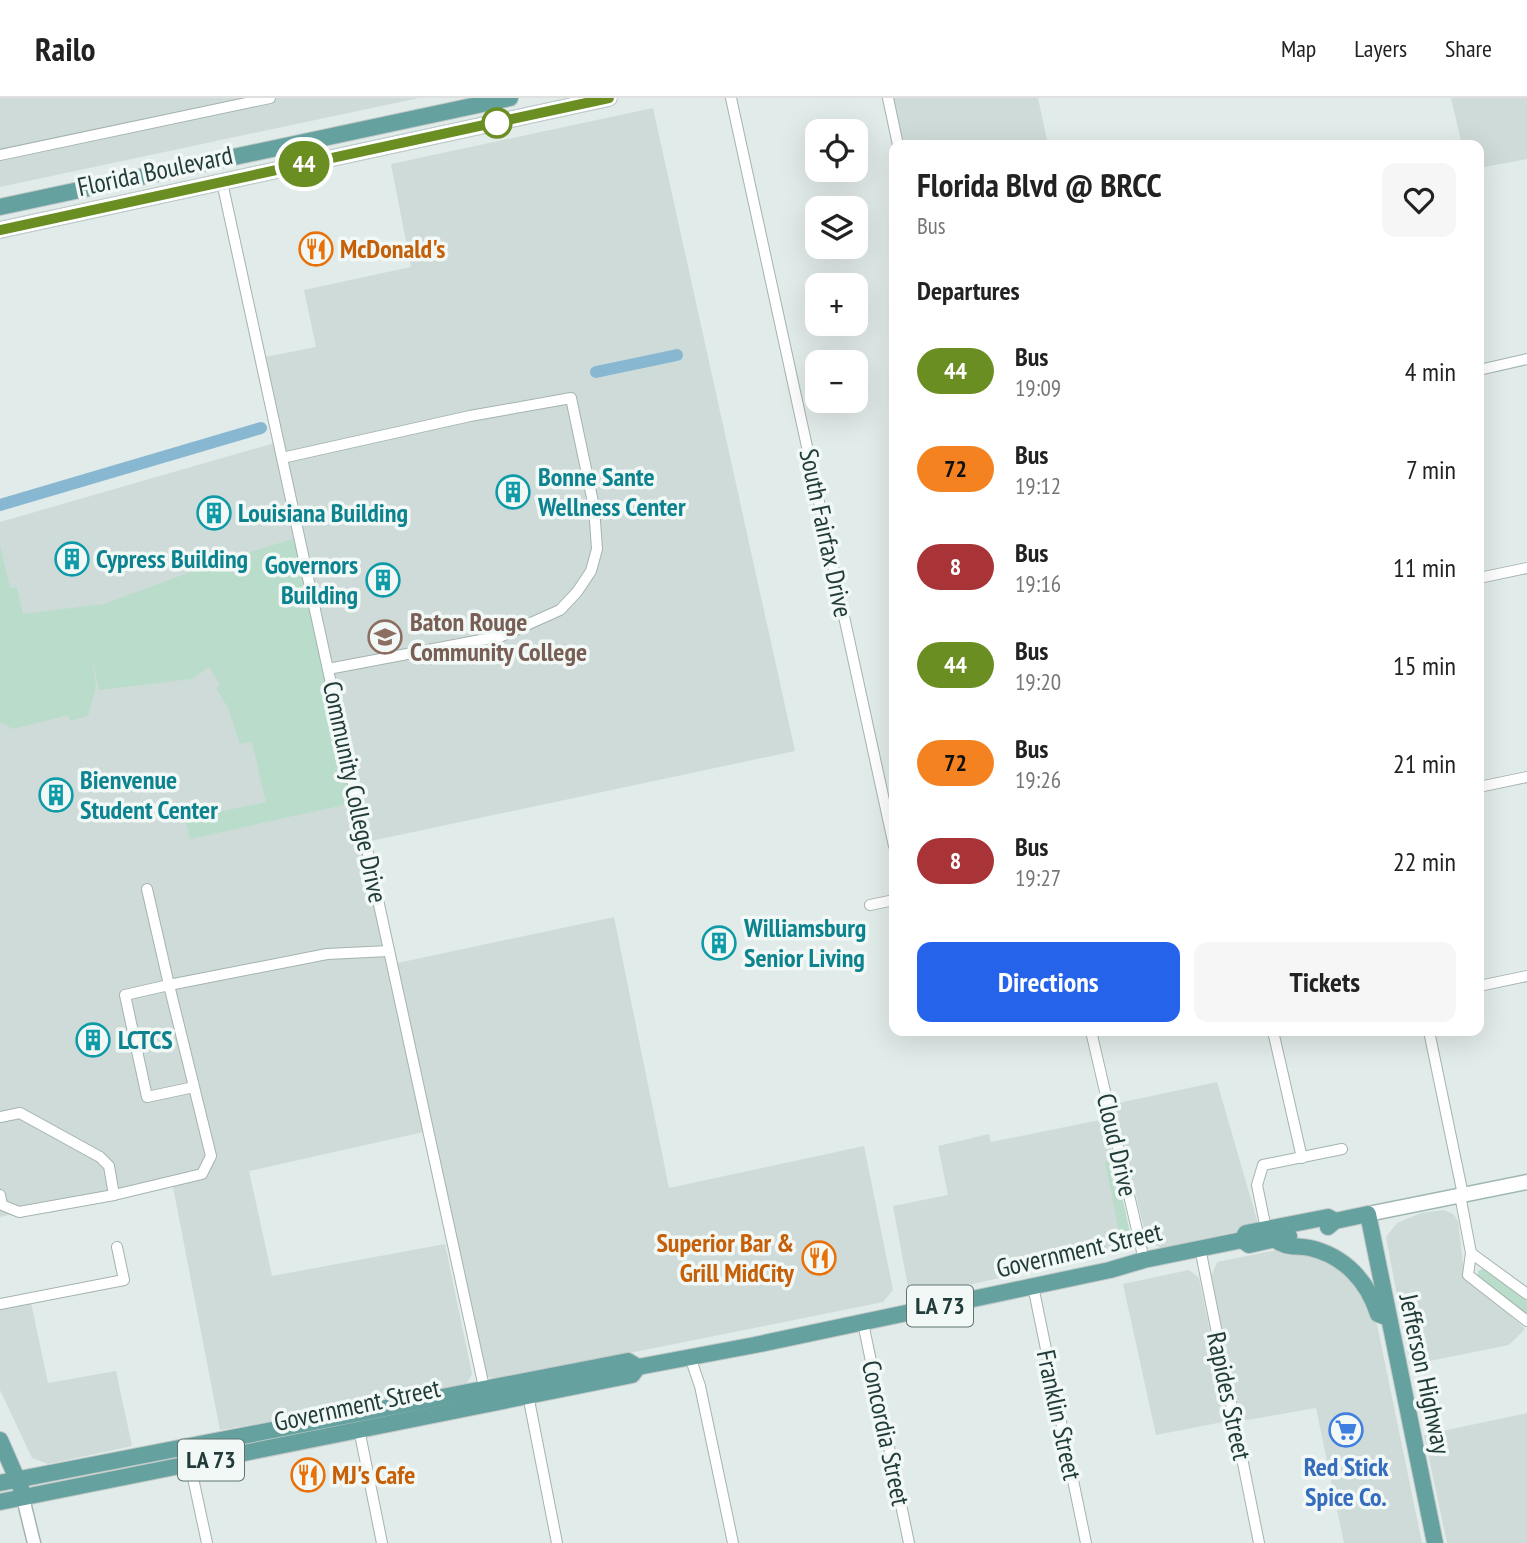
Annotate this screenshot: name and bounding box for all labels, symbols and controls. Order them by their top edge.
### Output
text: Railo [35,27,95,70]
text: Map [1281,33,1316,64]
text: Layers [1354,33,1407,64]
text: Share [1445,33,1492,64]
unlabelled marker [482,108,512,138]
map controls [805,119,868,413]
button: locate [805,119,868,182]
street label: Florida Boulevard [74,138,236,203]
line badge: 44 [272,141,336,187]
text: 44 [293,148,315,179]
text: Florida Blvd @ BRCC [917,163,1162,206]
button: heart [1382,163,1456,237]
button: layers [805,196,868,259]
text: Bus [917,211,946,240]
restaurant icon: McDonald's [297,230,335,268]
place label: McDonald's [340,232,445,265]
button: + [805,273,868,336]
text: Departures [917,274,1020,307]
text: Bus [1015,340,1048,373]
button: − [805,350,868,413]
text: 44 [944,355,967,386]
text: 4 min [1405,355,1456,388]
text: 19:09 [1015,373,1061,402]
text: Bus [1015,438,1048,471]
street label: South Fairfax Drive [793,446,860,620]
text: 72 [944,453,967,484]
text: 7 min [1406,453,1456,486]
place label: Bonne Sante Wellness Center [537,460,686,523]
text: 19:12 [1015,471,1061,500]
building icon: Bonne Sante Wellness Center [494,473,532,511]
building icon: Louisiana Building [195,494,233,532]
place label: Louisiana Building [238,496,408,529]
text: Bus [1015,536,1048,569]
building icon: Cypress Building [53,540,91,578]
place label: Cypress Building [96,542,248,575]
place label: Governors Building [265,548,358,611]
text: 8 [950,551,961,582]
text: 11 min [1393,551,1456,584]
building icon: Governors Building [364,561,402,599]
text: 19:16 [1015,569,1061,598]
place label: Baton Rouge Community College [410,605,587,668]
school or university icon: Baton Rouge Community College [366,618,404,656]
text: Bus [1015,634,1048,667]
text: 44 [944,649,967,680]
text: 15 min [1393,649,1456,682]
text: 19:20 [1015,667,1061,696]
street label: Community College Drive [316,678,395,906]
text: Bus [1015,732,1048,765]
text: 72 [944,747,967,778]
text: 21 min [1393,747,1456,780]
place label: Bienvenue Student Center [80,763,218,826]
text: 19:26 [1015,765,1061,794]
building icon: Bienvenue Student Center [37,776,75,814]
text: Bus [1015,830,1048,863]
text: 8 [950,845,961,876]
text: 22 min [1393,845,1456,878]
text: 19:27 [1015,863,1061,892]
place label: Williamsburg Senior Living [743,911,866,974]
building icon: Williamsburg Senior Living [700,924,738,962]
button: Directions [917,942,1180,1022]
button: Tickets [1194,942,1456,1022]
building icon: LCTCS [74,1021,112,1059]
place label: LCTCS [118,1023,173,1056]
street label: Cloud Drive [1090,1090,1145,1200]
street label: Government Street [993,1214,1165,1285]
place label: Superior Bar & Grill MidCity [656,1226,795,1289]
restaurant icon: Superior Bar & Grill MidCity [800,1239,838,1277]
road number: LA 73 [907,1286,973,1326]
street label: Jefferson Highway [1392,1290,1459,1457]
street label: Rapides Street [1200,1329,1259,1463]
street label: Franklin Street [1030,1347,1089,1483]
street label: Concordia Street [855,1357,918,1509]
street label: Government Street [271,1371,443,1438]
supermarket icon: Red Stick Spice Co. [1327,1411,1365,1449]
road number: LA 73 [178,1440,244,1480]
place label: Red Stick Spice Co. [1304,1450,1389,1513]
restaurant icon: MJ's Cafe [289,1456,327,1494]
place label: MJ's Cafe [332,1458,415,1491]

